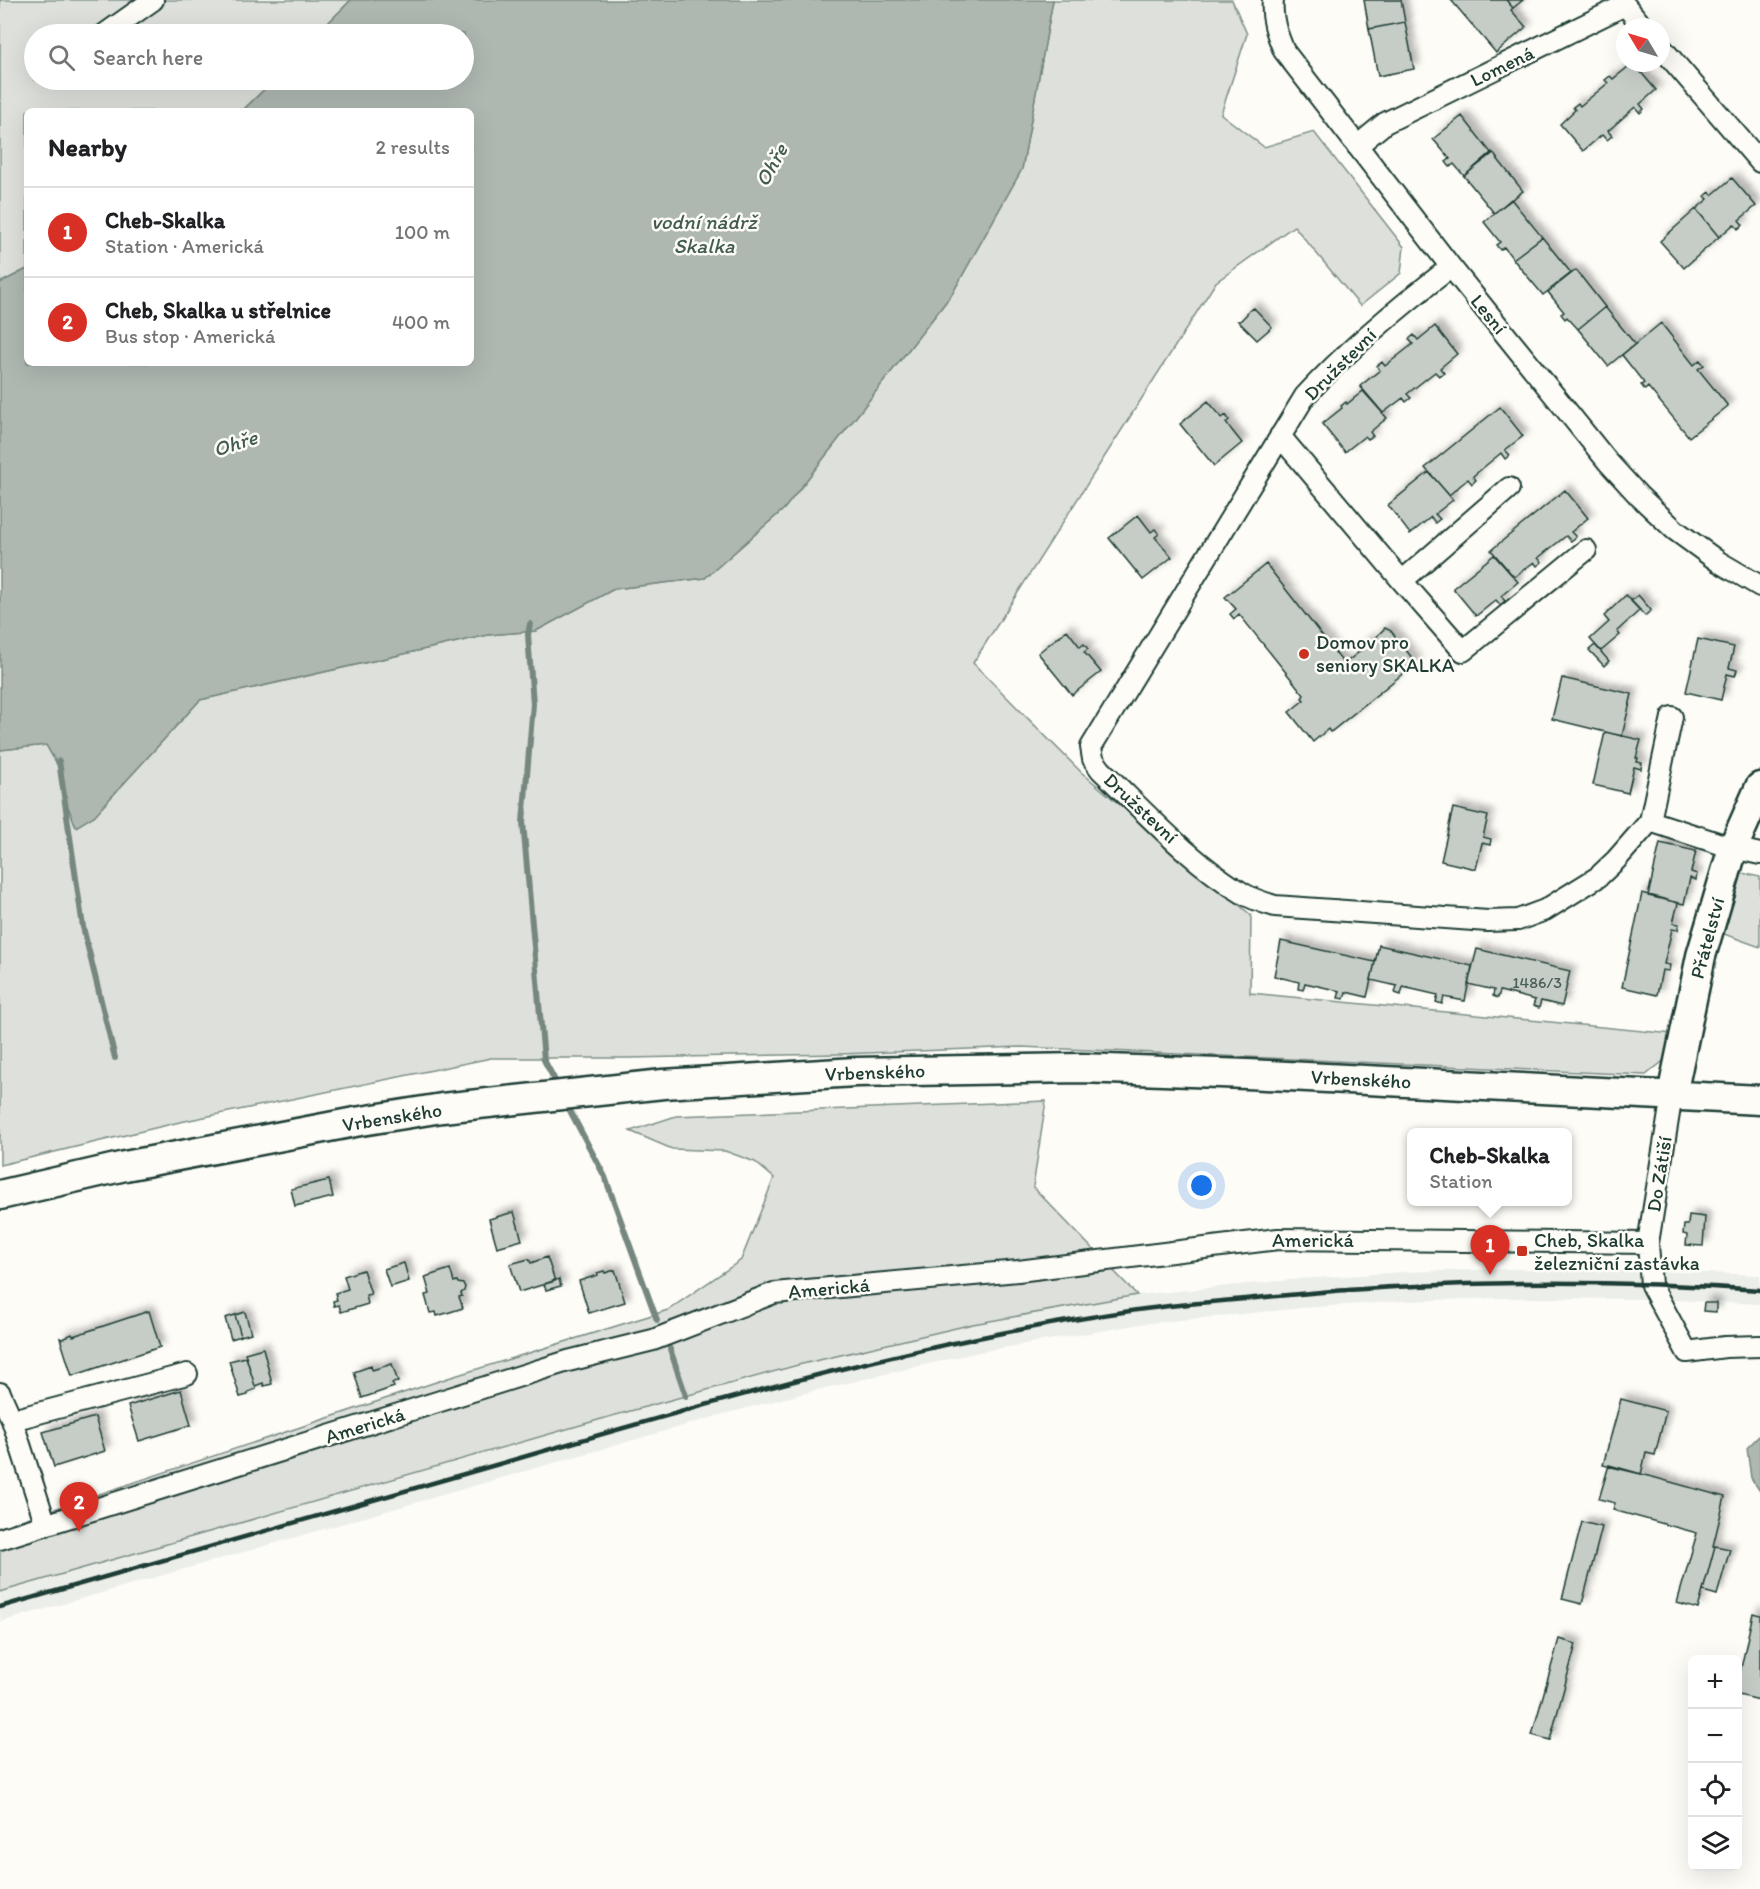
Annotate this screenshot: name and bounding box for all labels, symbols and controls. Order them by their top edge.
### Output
north arrow [1616,18,1670,72]
search box [24,24,474,90]
street label: Lomená [1466,40,1538,92]
icon: search [45,41,78,74]
text: Search here [93,44,203,71]
text: Nearby [48,131,127,163]
text: 2 results [376,135,450,159]
water label: Ohře [749,138,793,191]
text: Cheb-Skalka [105,207,225,234]
water label: vodní nádrž Skalka [651,209,759,258]
text: 1 [63,220,72,244]
text: 100 m [395,220,450,244]
text: Station · Americká [105,234,264,258]
street label: Lesní [1466,289,1512,339]
text: Cheb, Skalka u střelnice [105,297,331,324]
text: 2 [62,310,73,334]
text: 400 m [392,310,450,334]
street label: Družstevní [1299,323,1381,405]
text: Bus stop · Americká [105,324,275,348]
water label: Ohře [210,424,261,462]
place label: Domov pro seniory SKALKA [1316,630,1455,677]
marker: Domov pro seniory SKALKA [1297,647,1311,661]
street label: Družstevní [1099,768,1183,848]
street label: Přátelství [1685,895,1729,981]
house number: 1486/3 [1512,973,1562,992]
street label: Vrbenského [824,1058,926,1086]
street label: Vrbenského [1310,1064,1412,1094]
street label: Vrbenského [341,1097,443,1137]
popup [1407,1128,1572,1206]
street label: Do Zátiší [1641,1134,1677,1214]
text: Cheb-Skalka [1429,1142,1550,1169]
text: Station [1429,1169,1493,1193]
your location [1187,1171,1216,1200]
pin: 1 [1470,1226,1510,1275]
street label: Americká [1272,1228,1355,1252]
place label: Cheb, Skalka železniční zastávka [1534,1228,1700,1275]
marker: Cheb, Skalka železniční zastávka [1515,1244,1529,1258]
street label: Americká [787,1272,871,1304]
street label: Americká [322,1401,408,1448]
pin: 2 [60,1482,98,1532]
map controls [1688,1655,1742,1871]
button: + [1688,1655,1742,1709]
button: − [1688,1709,1742,1763]
button: locate [1688,1763,1742,1817]
button: layers [1688,1817,1742,1871]

